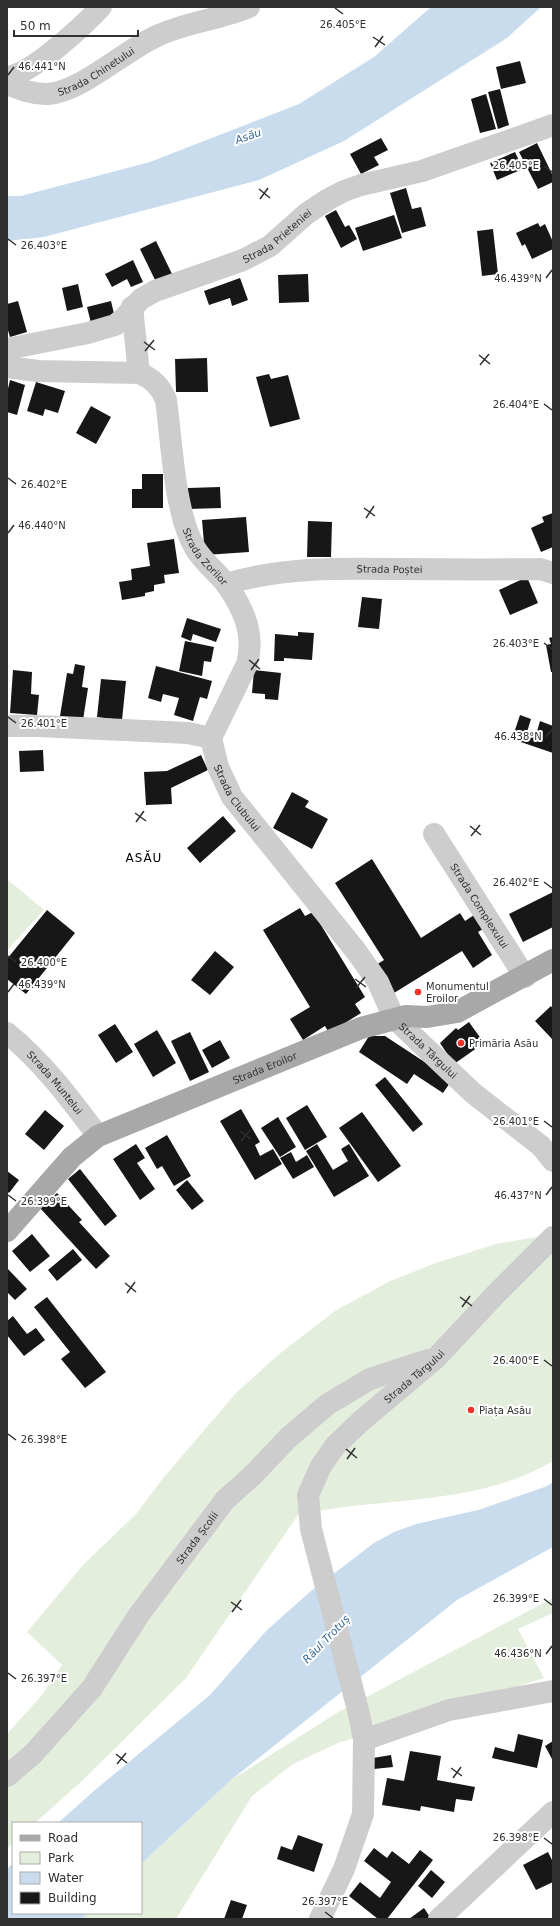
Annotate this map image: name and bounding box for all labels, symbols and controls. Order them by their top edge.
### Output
scale bar [14,12,138,38]
text: 50 m [20,19,51,33]
text: 26.405°E [320,19,366,30]
street label: Strada Chinetului [56,45,136,98]
text: 46.441°N [18,61,66,72]
water label: Asău [232,126,263,148]
text: 26.405°E [493,160,539,171]
street label: Strada Prieteniei [241,207,313,265]
text: 26.403°E [21,240,67,251]
text: 46.439°N [494,273,542,284]
text: 26.404°E [493,399,539,410]
text: 26.402°E [21,479,67,490]
text: 46.440°N [18,520,66,531]
street label: Strada Zorilor [181,526,230,588]
street label: Strada Poștei [357,564,423,576]
text: 26.403°E [493,638,539,649]
text: 26.401°E [21,718,67,729]
text: 46.438°N [494,731,542,742]
street label: Strada Clubului [212,763,262,833]
district label: ASĂU [126,850,162,865]
street label: Strada Complexului [448,862,510,950]
text: 26.402°E [493,877,539,888]
text: 26.400°E [21,957,67,968]
text: 46.439°N [18,979,66,990]
place label: Monumentul Eroilor [426,981,489,1004]
marker: Monumentul Eroilor [413,987,423,997]
street label: Strada Târgului [397,1021,459,1081]
marker: Primăria Asău [456,1038,466,1048]
place label: Primăria Asău [469,1038,538,1049]
street label: Strada Muntelui [25,1049,85,1116]
street label: Strada Eroilor [231,1050,299,1086]
text: 26.401°E [493,1116,539,1127]
text: 46.437°N [494,1190,542,1201]
text: 26.399°E [21,1196,67,1207]
street label: Strada Târgului [382,1348,447,1405]
text: 26.400°E [493,1355,539,1366]
marker: Piața Asău [466,1405,476,1415]
place label: Piața Asău [479,1405,531,1417]
text: 26.398°E [21,1434,67,1445]
street label: Strada Școlii [174,1510,220,1566]
text: 26.399°E [493,1593,539,1604]
water label: Râul Trotuș [300,1612,353,1666]
text: 46.436°N [494,1648,542,1659]
text: 26.397°E [21,1673,67,1684]
legend [12,1822,142,1914]
text: Road [48,1831,78,1845]
text: 26.398°E [493,1832,539,1843]
text: Park [48,1851,74,1865]
text: Water [48,1871,84,1885]
text: Building [48,1891,97,1905]
text: 26.397°E [302,1896,348,1907]

